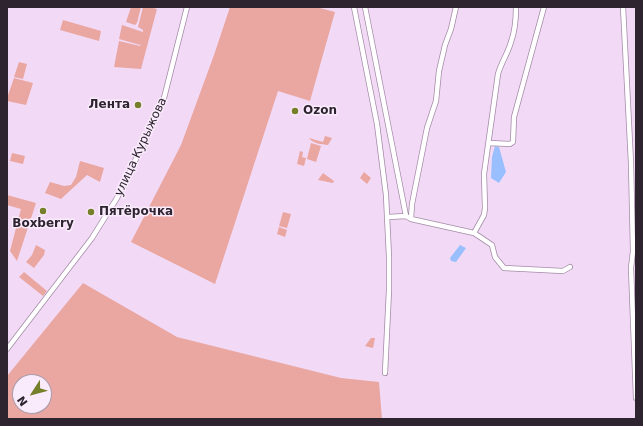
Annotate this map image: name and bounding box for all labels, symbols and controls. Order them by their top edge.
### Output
street label: улица Курыжова [112,95,170,199]
place label: Лента [89,98,130,112]
marker: Лента [133,100,143,110]
place label: Ozon [303,104,337,118]
marker: Ozon [290,106,300,116]
place label: Пятёрочка [99,205,173,219]
marker: Boxberry [38,206,48,216]
marker: Пятёрочка [86,207,96,217]
place label: Boxberry [12,217,74,231]
north arrow [12,374,52,414]
text: N [15,393,31,408]

